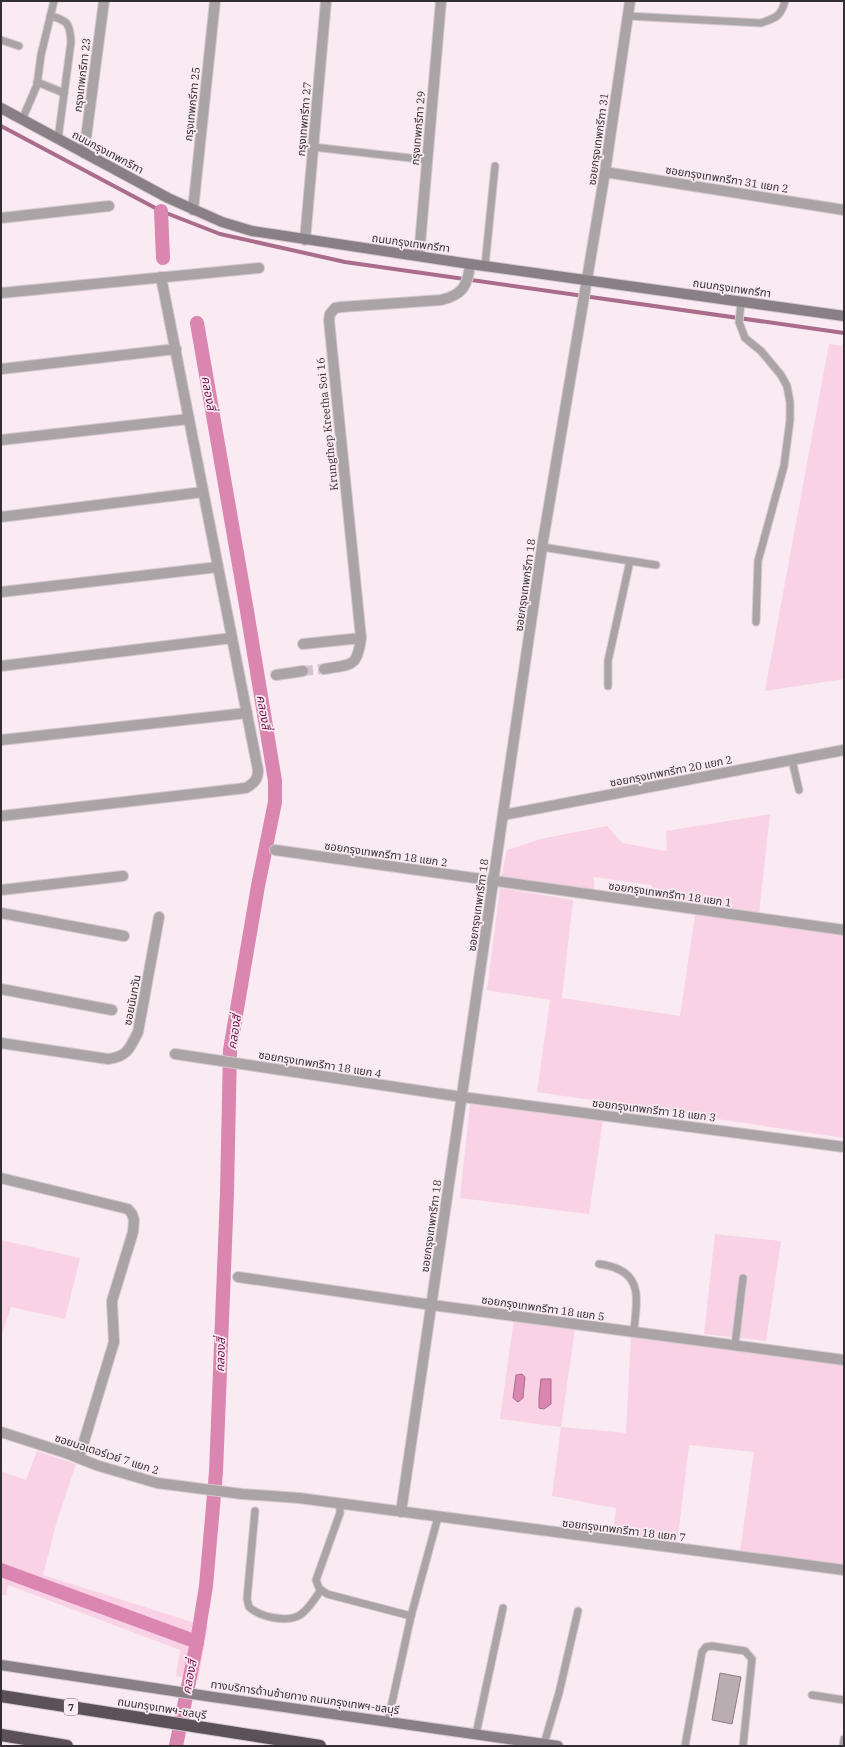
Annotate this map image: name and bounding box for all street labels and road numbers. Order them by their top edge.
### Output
street label: กรุงเทพกรีฑา 23 [71,37,93,113]
street label: กรุงเทพกรีฑา 25 [181,66,203,142]
street label: กรุงเทพกรีฑา 27 [294,81,314,157]
street label: กรุงเทพกรีฑา 29 [408,90,428,166]
street label: ซอยกรุงเทพกรีฑา 31 [585,92,611,186]
street label: ถนนกรุงเทพกรีฑา [70,127,146,177]
street label: ซอยกรุงเทพกรีฑา 31 แยก 2 [665,162,789,196]
street label: ถนนกรุงเทพกรีฑา [371,231,451,255]
street label: ถนนกรุงเทพกรีฑา [692,276,772,300]
street label: Krungthep Kreetha Soi 16 [313,357,341,491]
street label: ซอยกรุงเทพกรีฑา 18 [512,538,538,632]
street label: ซอยกรุงเทพกรีฑา 20 แยก 2 [609,752,733,790]
street label: ซอยกรุงเทพกรีฑา 18 แยก 2 [323,838,449,870]
street label: ซอยกรุงเทพกรีฑา 18 [465,858,491,952]
street label: ซอยกรุงเทพกรีฑา 18 แยก 1 [607,878,733,910]
street label: ซอยนันทวัน [120,973,144,1027]
street label: ซอยกรุงเทพกรีฑา 18 แยก 4 [258,1047,383,1081]
street label: ซอยกรุงเทพกรีฑา 18 แยก 3 [591,1095,717,1125]
street label: ซอยกรุงเทพกรีฑา 18 [418,1179,444,1273]
street label: ซอยกรุงเทพกรีฑา 18 แยก 5 [480,1292,606,1324]
street label: ซอยมอเตอร์เวย์ 7 แยก 2 [53,1431,161,1477]
street label: ซอยกรุงเทพกรีฑา 18 แยก 7 [561,1515,687,1545]
street label: ทางบริการด้านซ้ายทาง ถนนกรุงเทพฯ-ชลบุรี [210,1677,401,1717]
street label: ถนนกรุงเทพฯ-ชลบุรี [116,1694,208,1722]
road number: 7 [64,1699,78,1715]

